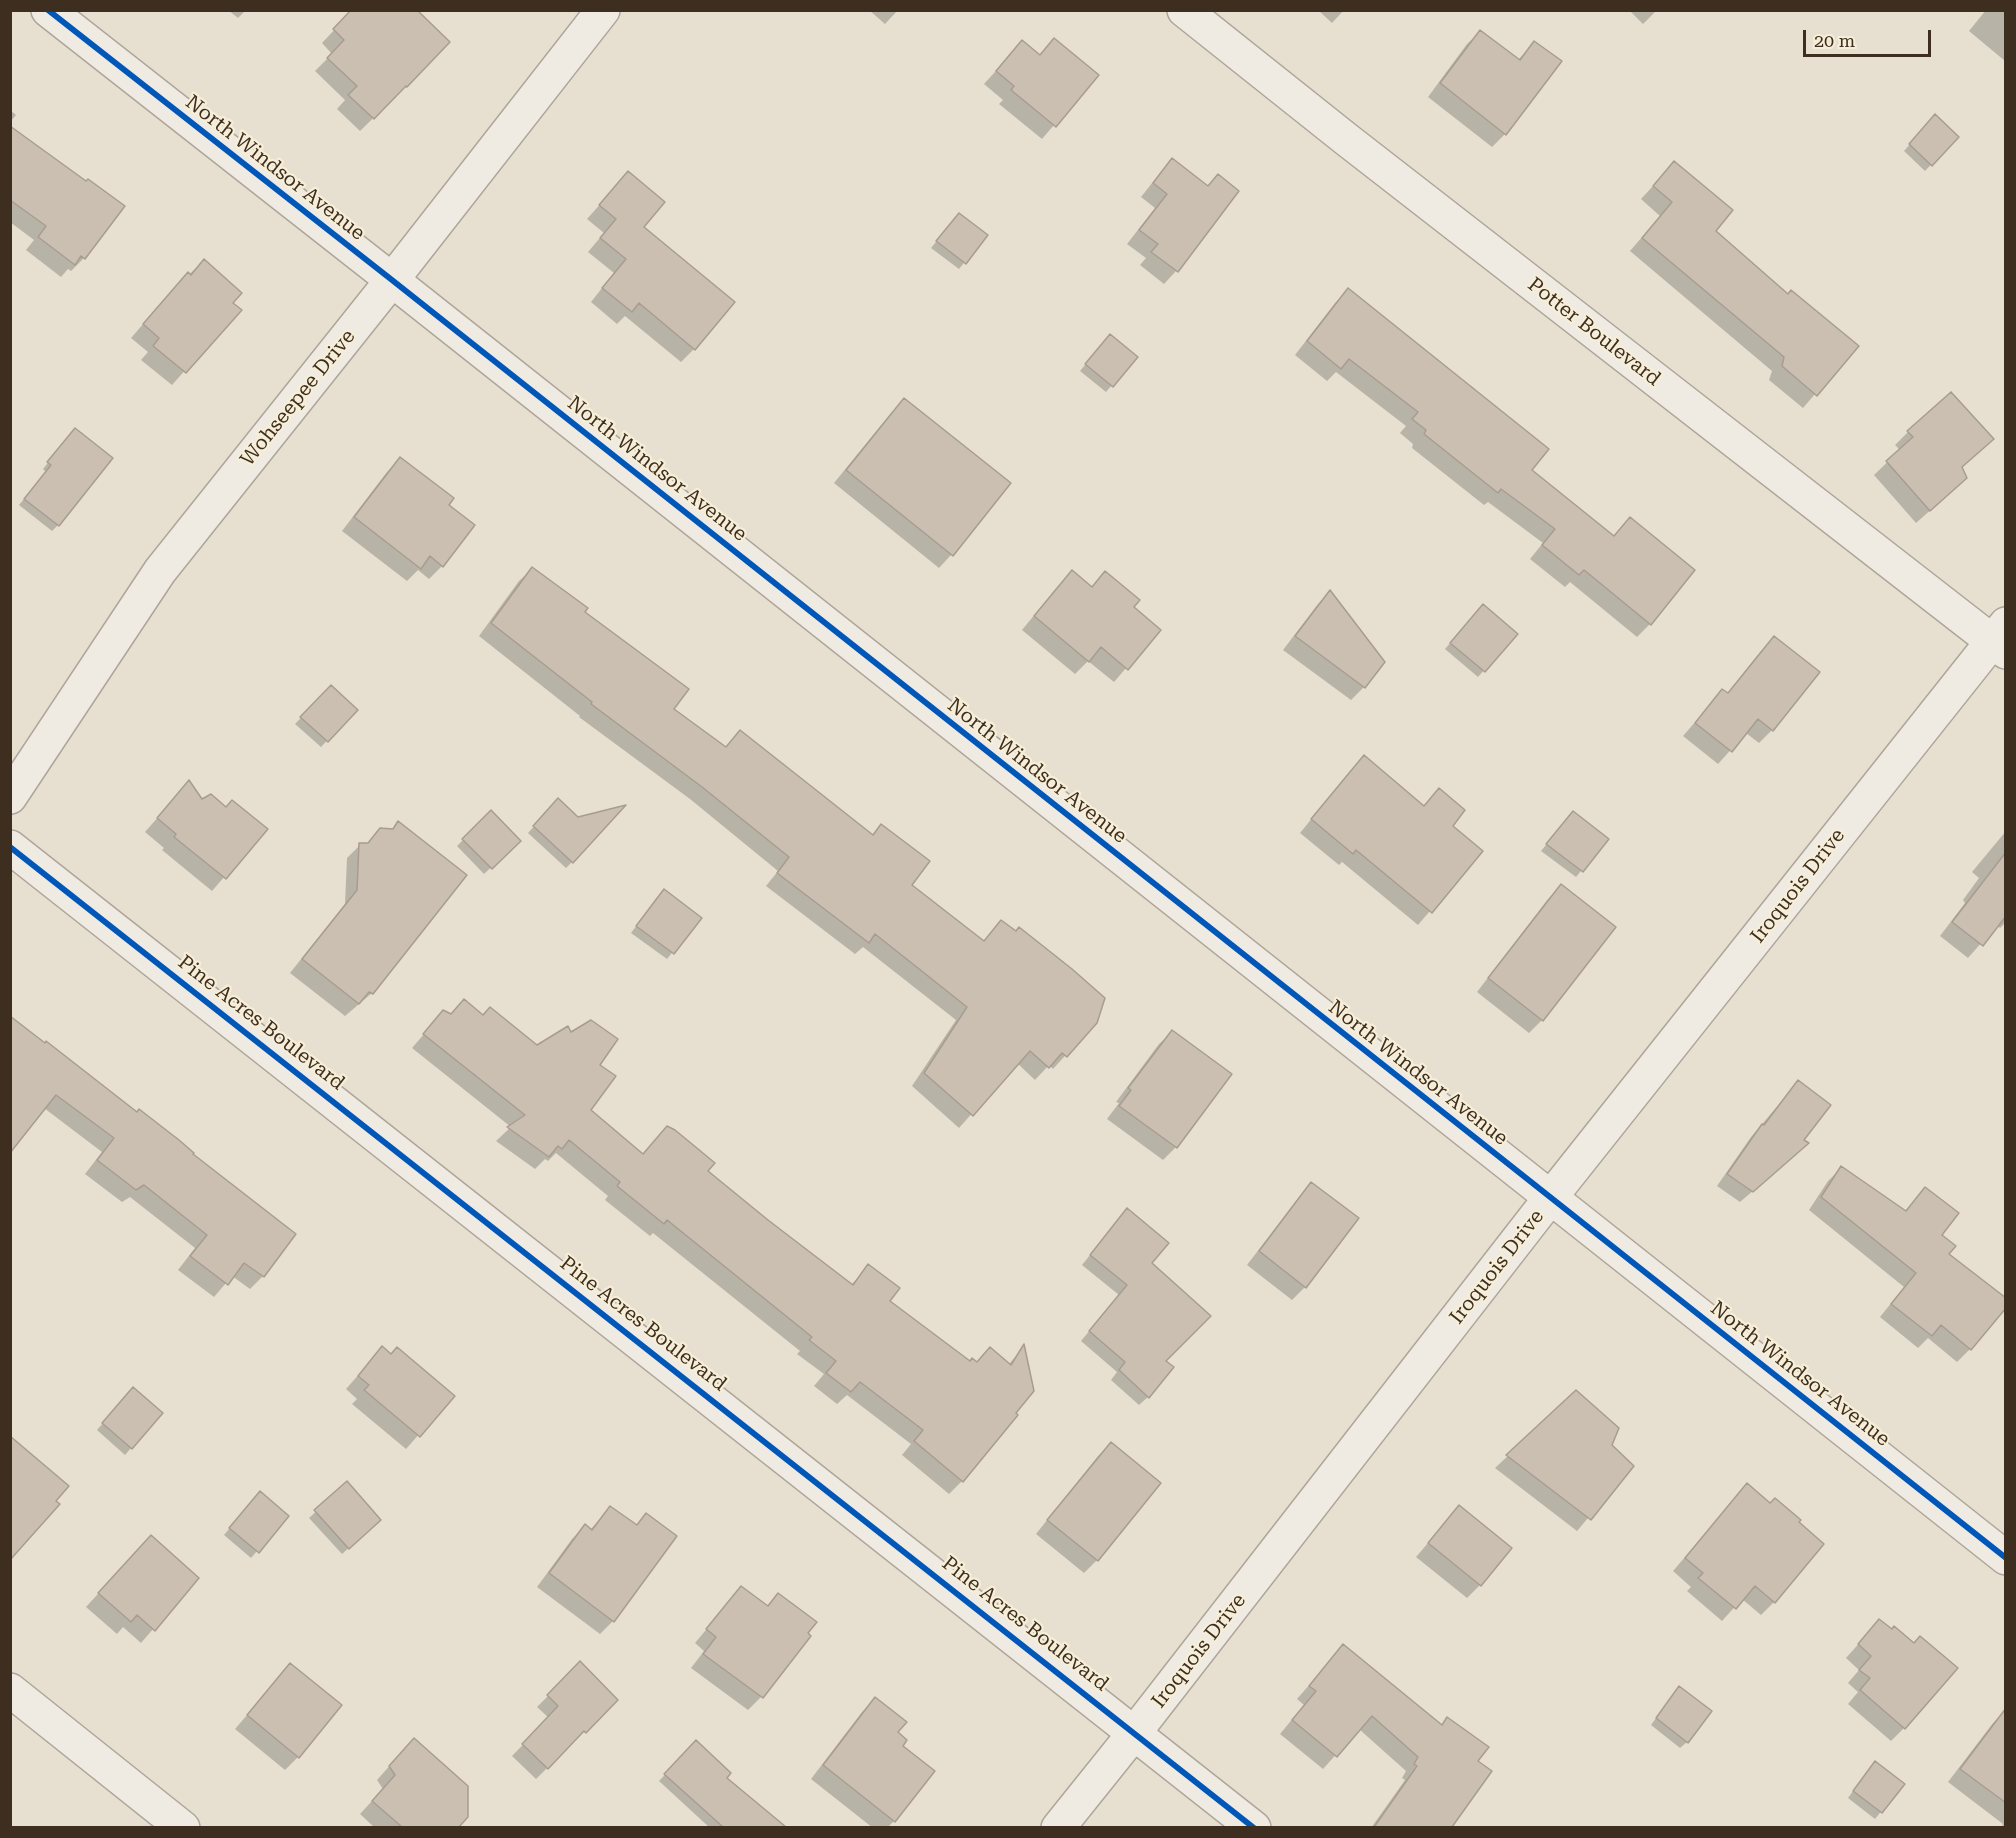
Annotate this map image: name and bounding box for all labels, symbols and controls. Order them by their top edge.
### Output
scale bar [1806,18,1934,56]
text: 20 m [1814,30,1855,51]
street label: North Windsor Avenue [181,90,369,246]
street label: Potter Boulevard [1523,273,1665,391]
street label: Wohseepee Drive [236,325,360,471]
street label: North Windsor Avenue [563,391,751,547]
street label: North Windsor Avenue [943,693,1131,849]
street label: Iroquois Drive [1746,824,1850,948]
street label: Pine Acres Boulevard [173,950,349,1096]
street label: North Windsor Avenue [1324,995,1512,1151]
street label: Iroquois Drive [1445,1205,1549,1329]
street label: Pine Acres Boulevard [555,1251,731,1397]
street label: North Windsor Avenue [1706,1296,1894,1452]
street label: Pine Acres Boulevard [937,1551,1113,1697]
street label: Iroquois Drive [1147,1589,1251,1713]

